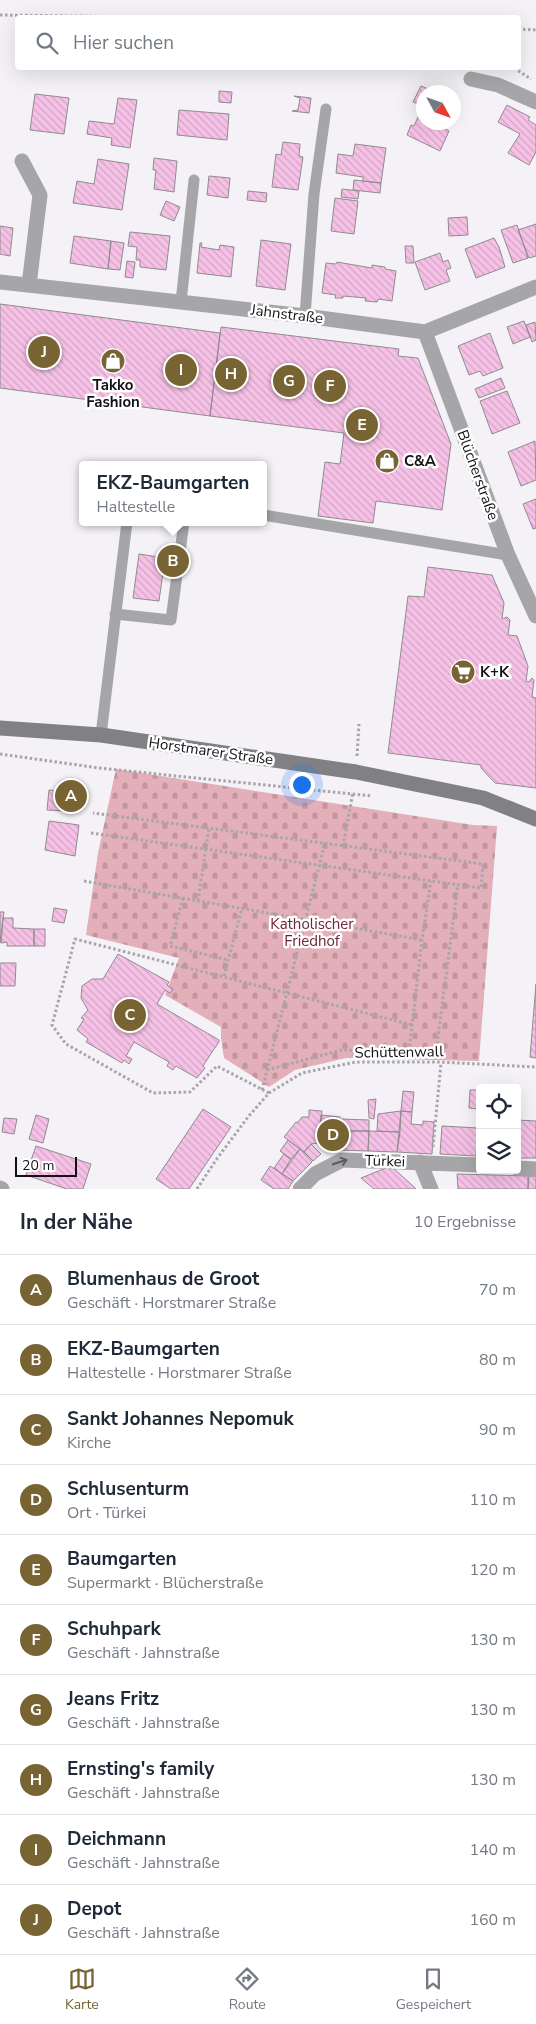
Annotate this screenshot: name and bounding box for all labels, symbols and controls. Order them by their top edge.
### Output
search box [15,15,521,70]
icon: search [33,29,61,57]
text: Hier suchen [73,30,174,56]
north arrow [416,85,461,130]
street label: Jahnstraße [249,300,324,328]
pin: J [28,333,60,371]
shop icon: Takko Fashion [100,348,126,374]
pin: I [165,351,197,389]
pin: H [215,355,247,393]
pin: G [273,362,305,400]
pin: F [314,367,346,405]
place label: Takko Fashion [86,375,140,412]
pin: E [346,406,378,444]
street label: Blücherstraße [452,427,504,523]
shop icon: C&A [374,448,400,474]
place label: C&A [404,451,437,471]
popup [79,461,267,526]
text: EKZ-Baumgarten [97,470,249,496]
text: Haltestelle [97,496,175,518]
pin: B [157,542,189,580]
supermarket icon: K+K [450,659,476,685]
place label: K+K [480,662,510,682]
street label: Horstmarer Straße [147,732,275,770]
your location [289,772,315,798]
pin: A [55,777,87,815]
park label: Katholischer Friedhof [270,914,354,951]
pin: C [114,996,146,1034]
street label: Schüttenwall [354,1041,444,1063]
map controls [476,1084,521,1174]
button: locate [476,1084,521,1129]
pin: D [317,1116,349,1154]
button: layers [476,1129,521,1174]
street label: Türkei [364,1150,406,1172]
scale bar [15,1154,78,1177]
text: 20 m [22,1156,54,1175]
one-way arrow [332,1157,348,1167]
text: In der Nähe [20,1208,133,1236]
text: 10 Ergebnisse [414,1211,516,1233]
text: Blumenhaus de Groot [67,1266,259,1292]
text: A [30,1279,42,1301]
text: 70 m [479,1279,516,1301]
text: Geschäft · Horstmarer Straße [67,1292,276,1314]
text: EKZ-Baumgarten [67,1336,220,1362]
text: B [30,1349,42,1371]
text: 80 m [479,1349,516,1371]
text: Haltestelle · Horstmarer Straße [67,1362,292,1384]
text: Sankt Johannes Nepomuk [67,1406,294,1432]
text: C [31,1419,41,1441]
text: 90 m [479,1419,516,1441]
text: Kirche [67,1432,111,1454]
text: Schlusenturm [67,1476,189,1502]
text: D [30,1489,42,1511]
text: 110 m [469,1489,516,1511]
text: Ort · Türkei [67,1502,146,1524]
text: Baumgarten [67,1546,177,1572]
text: E [31,1559,41,1581]
text: 120 m [469,1559,516,1581]
text: Supermarkt · Blücherstraße [67,1572,263,1594]
text: Schuhpark [67,1616,161,1642]
text: F [32,1629,41,1651]
text: 130 m [469,1629,516,1651]
text: Geschäft · Jahnstraße [67,1642,220,1664]
text: Jeans Fritz [67,1686,159,1712]
text: G [30,1699,42,1721]
text: 130 m [469,1699,516,1721]
text: Geschäft · Jahnstraße [67,1712,220,1734]
text: Ernsting's family [67,1756,214,1782]
text: H [30,1769,42,1791]
text: 130 m [469,1769,516,1791]
text: Geschäft · Jahnstraße [67,1782,220,1804]
text: Deichmann [67,1826,166,1852]
text: I [34,1839,38,1861]
text: 140 m [469,1839,516,1861]
text: Geschäft · Jahnstraße [67,1852,220,1874]
text: Depot [67,1896,121,1922]
text: J [33,1909,39,1931]
text: 160 m [469,1909,516,1931]
text: Geschäft · Jahnstraße [67,1922,220,1944]
tab: Karte [65,1965,99,2014]
tab: Route [229,1965,266,2014]
tab: Gespeichert [396,1965,471,2014]

